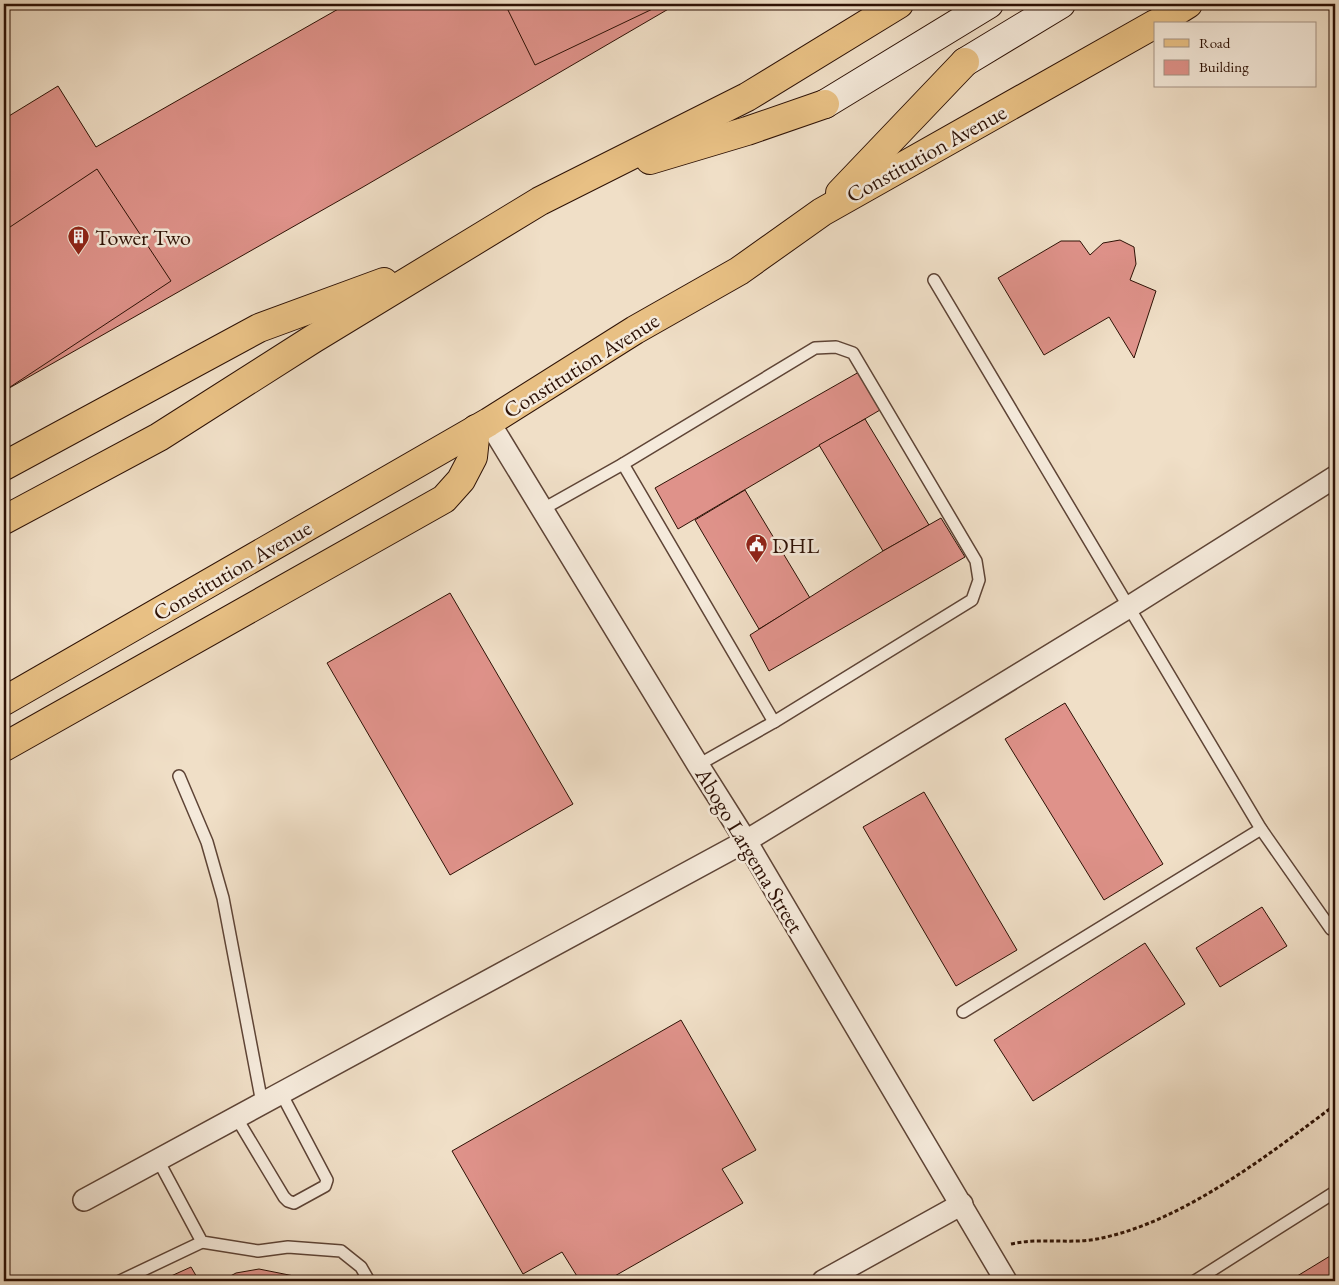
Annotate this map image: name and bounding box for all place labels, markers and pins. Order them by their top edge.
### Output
place label: Tower Two [95,223,191,252]
building icon: Tower Two [67,225,91,256]
place label: DHL [772,531,819,560]
public building icon: DHL [744,533,768,564]

